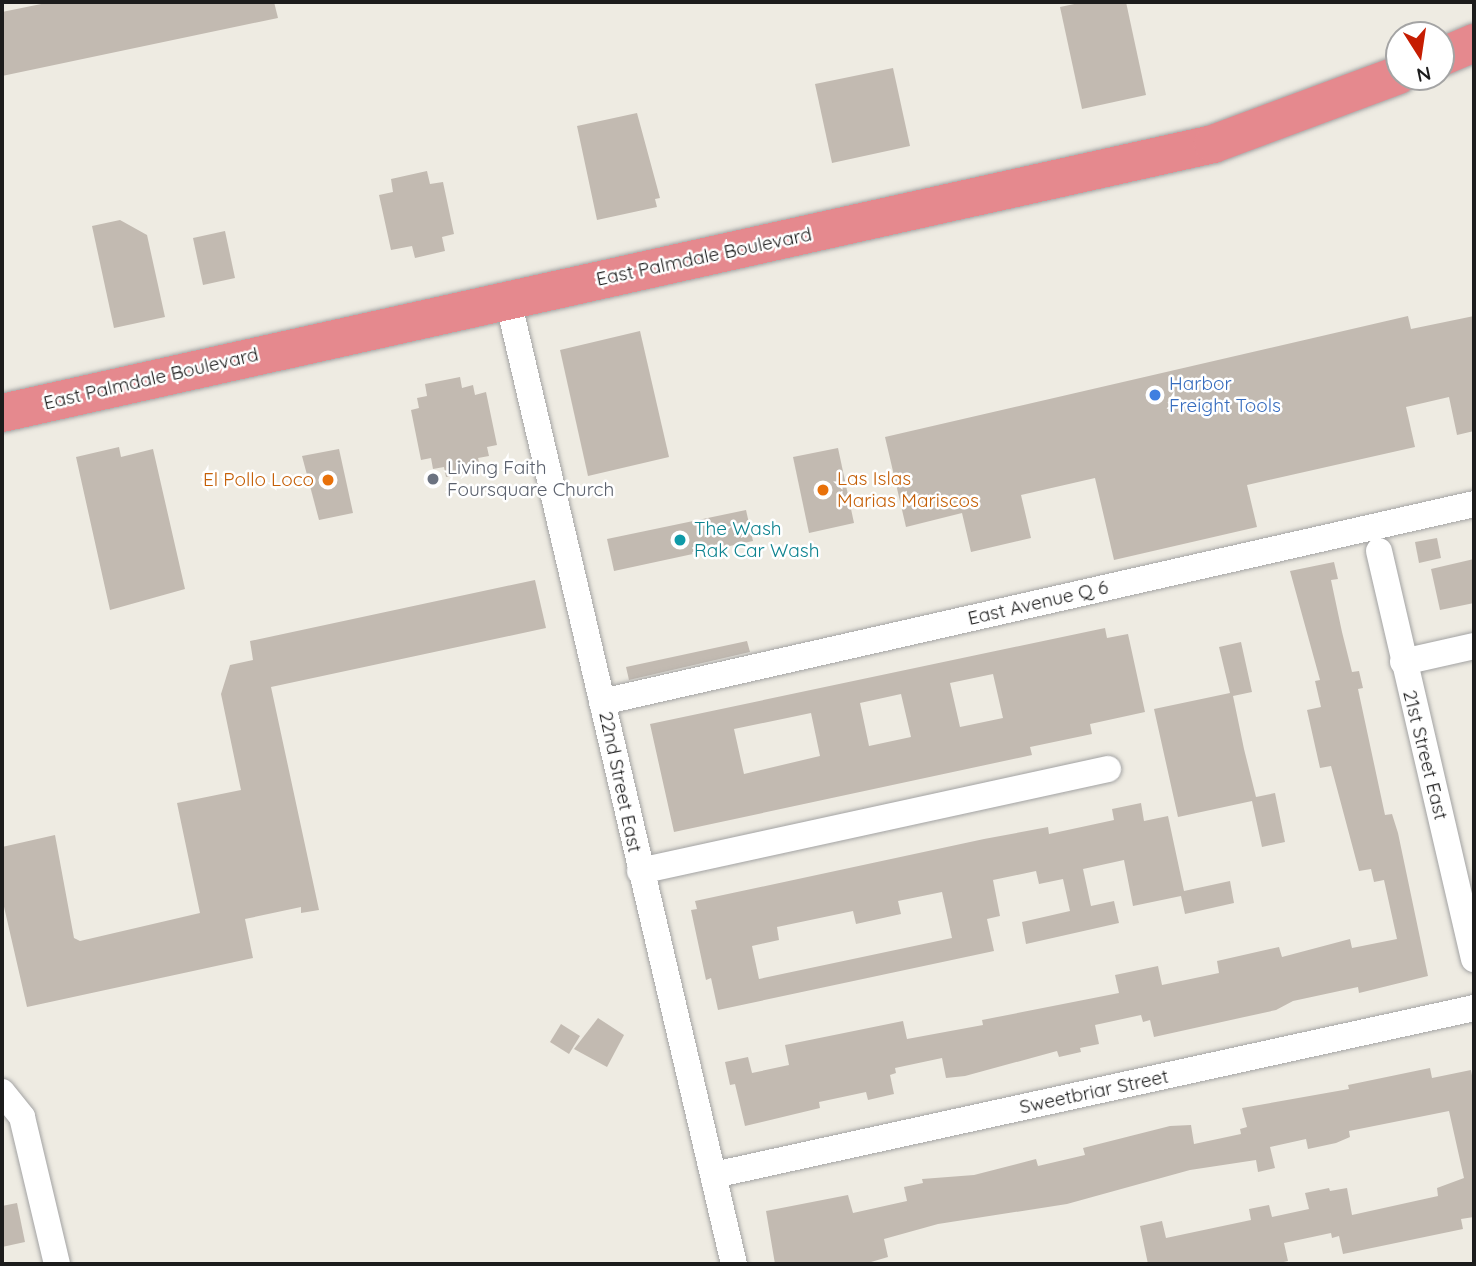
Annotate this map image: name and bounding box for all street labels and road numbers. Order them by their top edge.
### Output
street label: East Palmdale Boulevard [594,223,814,291]
street label: East Palmdale Boulevard [41,343,261,415]
street label: East Avenue Q 6 [966,576,1110,630]
street label: 21st Street East [1398,688,1452,822]
street label: 22nd Street East [594,709,646,855]
street label: Sweetbriar Street [1017,1065,1171,1119]

